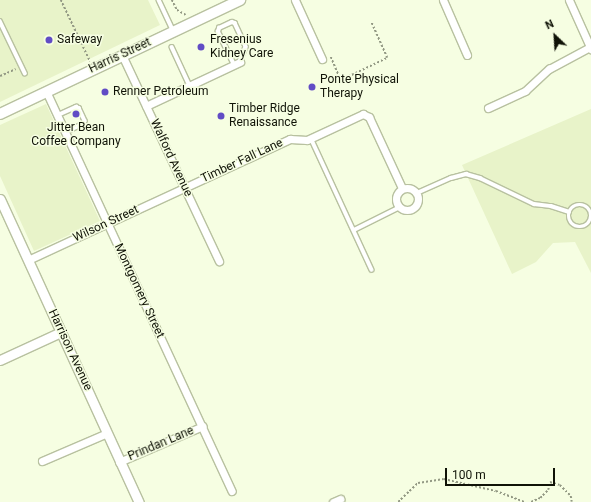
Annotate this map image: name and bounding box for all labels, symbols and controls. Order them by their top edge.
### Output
north arrow [535,16,575,56]
text: N [543,17,556,32]
place label: Safeway [57,33,102,47]
place label: Fresenius Kidney Care [210,33,273,61]
marker: Safeway [44,35,54,45]
street label: Harris Street [87,35,153,77]
marker: Fresenius Kidney Care [195,41,207,53]
place label: Ponte Physical Therapy [320,73,399,101]
marker: Ponte Physical Therapy [307,82,317,92]
place label: Renner Petroleum [113,85,208,99]
marker: Renner Petroleum [100,87,110,97]
place label: Timber Ridge Renaissance [229,102,300,130]
marker: Jitter Bean Coffee Company [71,109,81,119]
marker: Timber Ridge Renaissance [216,111,226,121]
street label: Walford Avenue [147,117,195,199]
place label: Jitter Bean Coffee Company [31,121,121,149]
street label: Timber Fall Lane [199,136,285,186]
street label: Wilson Street [71,203,141,245]
street label: Montgomery Street [111,241,167,341]
street label: Harrison Avenue [45,307,95,393]
street label: Prindan Lane [126,424,196,464]
scale bar [447,460,557,486]
text: 100 m [452,468,486,482]

